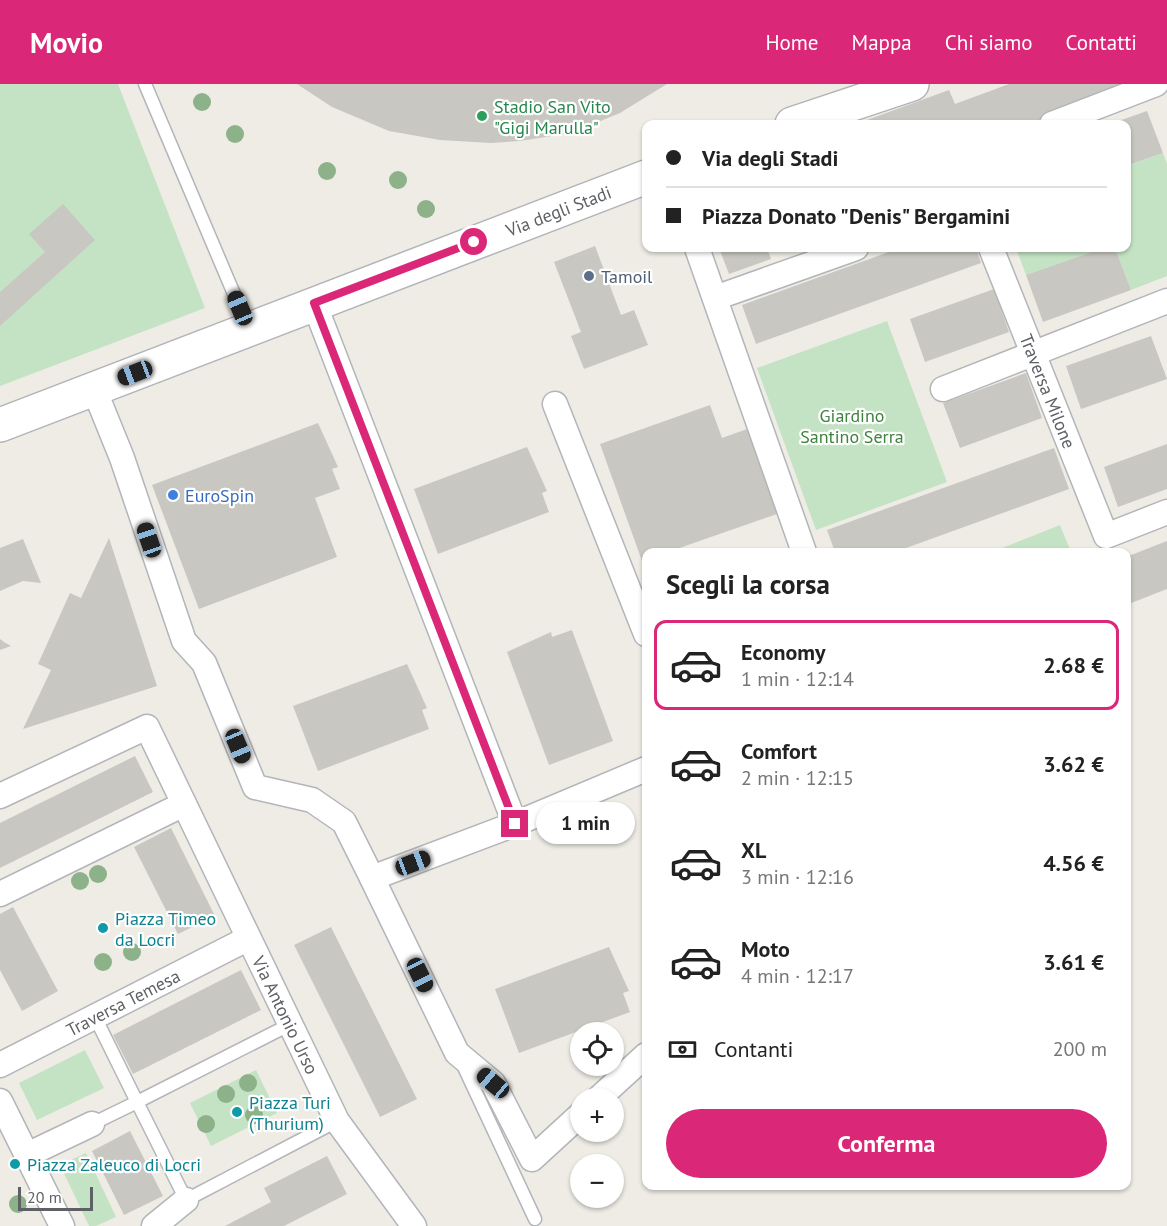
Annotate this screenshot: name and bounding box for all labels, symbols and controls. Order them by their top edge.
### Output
text: Movio [30,24,103,61]
text: Home [765,29,819,56]
text: Mappa [852,29,912,56]
text: Chi siamo [945,29,1033,56]
text: Contatti [1066,29,1137,56]
place label: Stadio San Vito "Gigi Marulla" [494,95,611,139]
marker: Stadio San Vito "Gigi Marulla" [475,109,489,123]
text: Via degli Stadi [702,144,838,172]
street label: Via degli Stadi [501,180,614,242]
text: Piazza Donato "Denis" Bergamini [702,202,1010,230]
route start [460,228,487,255]
place label: Tamoil [601,265,653,288]
marker: Tamoil [582,269,596,283]
car [225,288,255,328]
street label: Traversa Milone [1015,330,1081,452]
car [115,358,155,388]
park label: Giardino Santino Serra [800,404,904,448]
place label: EuroSpin [185,484,254,507]
marker: EuroSpin [166,488,180,502]
car [135,520,163,560]
text: Scegli la corsa [666,567,830,601]
icon: car [669,638,723,692]
text: Economy [741,638,825,666]
text: 2.68 € [1043,651,1104,679]
text: 1 min · 12:14 [741,666,854,692]
car [223,726,253,766]
icon: car [669,737,723,791]
text: Comfort [741,737,817,765]
text: 3.62 € [1043,750,1104,778]
text: 2 min · 12:15 [741,765,854,791]
callout: 1 min [536,803,635,845]
route end [501,810,528,837]
text: 1 min [561,810,610,836]
icon: car [669,836,723,890]
text: XL [741,836,766,864]
car [393,848,433,878]
text: 4.56 € [1043,849,1104,877]
text: 3 min · 12:16 [741,864,854,890]
place label: Piazza Timeo da Locri [115,907,216,951]
marker: Piazza Timeo da Locri [96,921,110,935]
icon: car [669,935,723,989]
text: Moto [741,935,790,963]
text: 3.61 € [1043,948,1104,976]
street label: Via Antonio Urso [247,951,324,1078]
car [404,955,436,995]
text: 4 min · 12:17 [741,963,854,989]
street label: Traversa Temesa [62,964,184,1041]
map controls [570,1022,624,1208]
button: locate [570,1022,624,1076]
icon: cash [666,1033,699,1066]
text: Contanti [714,1035,793,1063]
text: 200 m [1053,1036,1107,1062]
car [473,1065,513,1101]
button: + [570,1088,624,1142]
place label: Piazza Turi (Thurium) [249,1091,331,1135]
marker: Piazza Turi (Thurium) [230,1105,244,1119]
button: Conferma [666,1109,1107,1178]
place label: Piazza Zaleuco di Locri [27,1153,201,1176]
button: − [570,1154,624,1208]
marker: Piazza Zaleuco di Locri [8,1157,22,1171]
scale bar [18,1184,93,1212]
text: 20 m [27,1187,62,1207]

